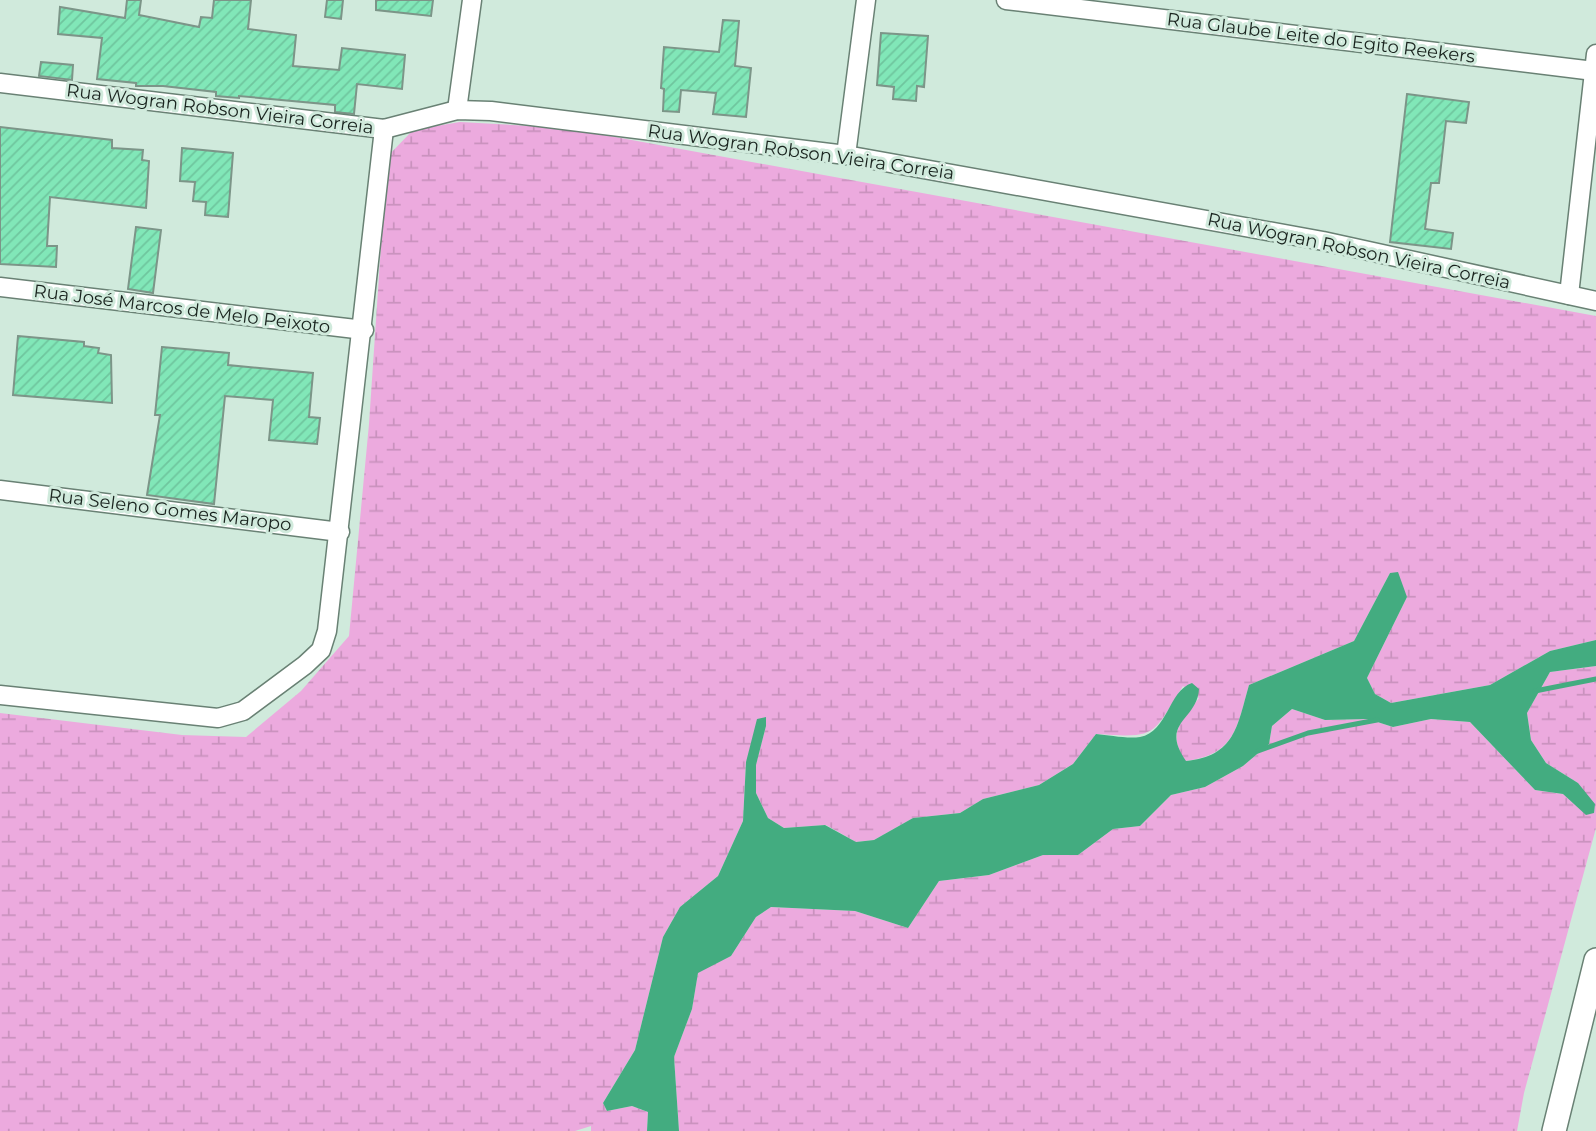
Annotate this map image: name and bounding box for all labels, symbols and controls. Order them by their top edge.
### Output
street label: Rua Glaube Leite do Egito Reekers [1166,8,1477,68]
street label: Rua Wogran Robson Vieira Correia [65,79,375,139]
street label: Rua Wogran Robson Vieira Correia [646,120,956,184]
street label: Rua Wogran Robson Vieira Correia [1205,208,1513,294]
street label: Rua José Marcos de Melo Peixoto [32,280,332,338]
street label: Rua Seleno Gomes Maropo [47,484,293,536]

